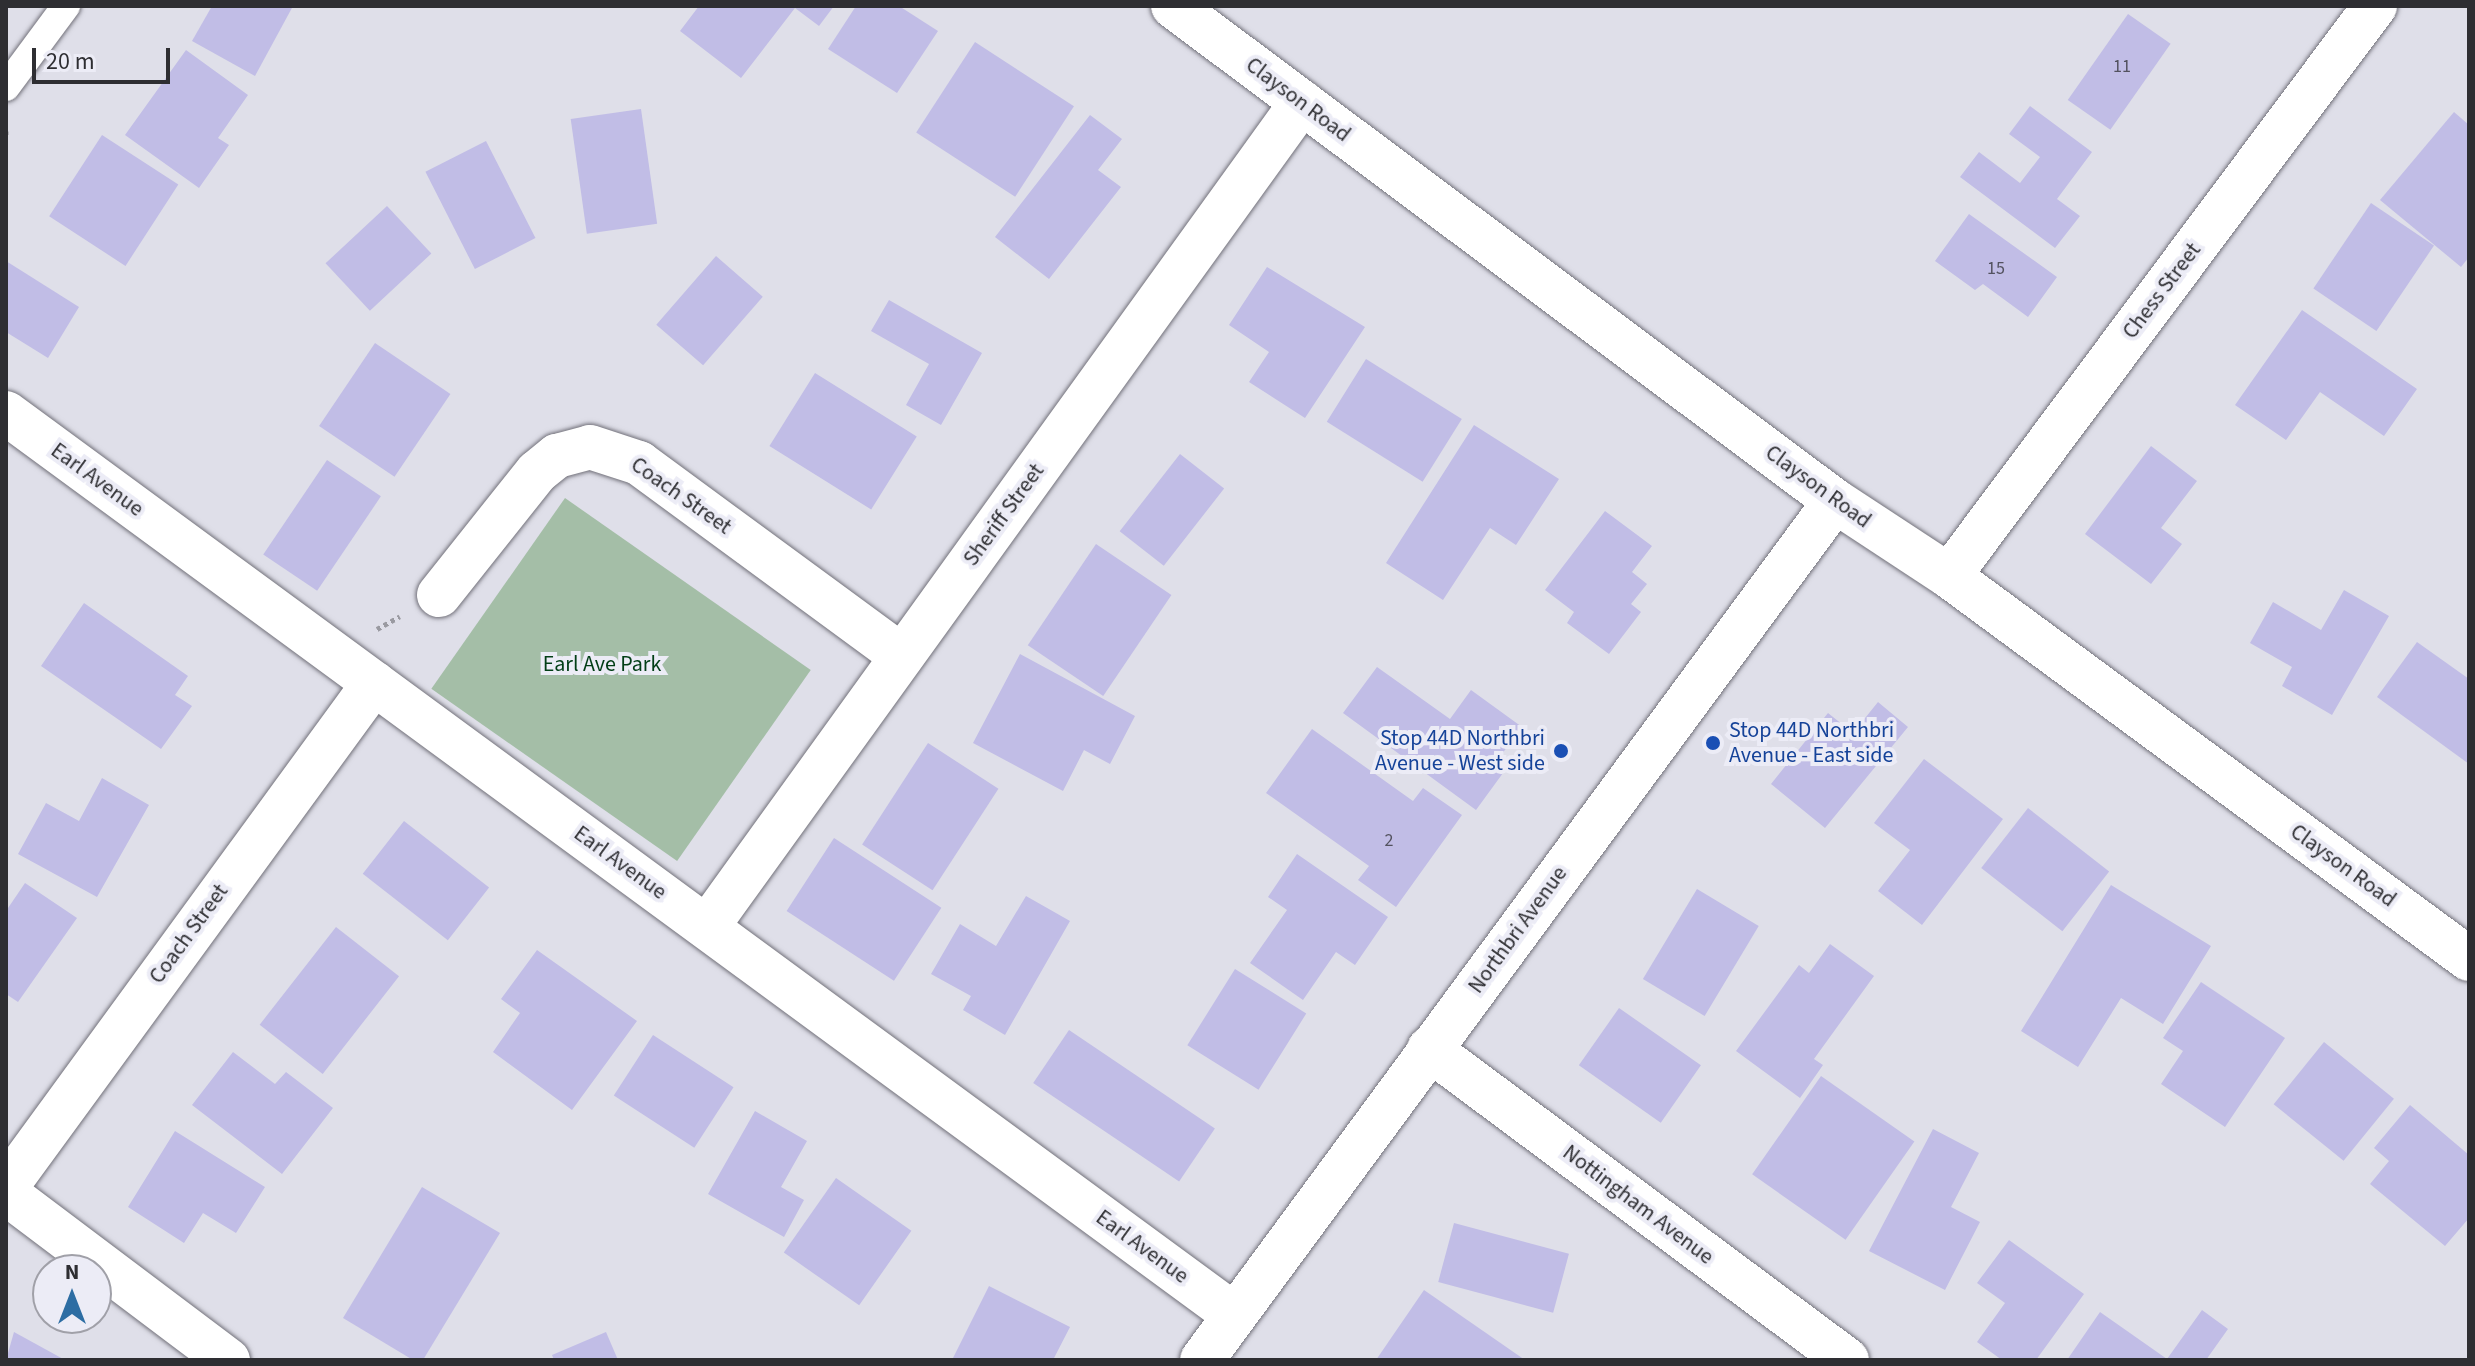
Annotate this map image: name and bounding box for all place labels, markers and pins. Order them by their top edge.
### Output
place label: Stop 44D Northbri Avenue - East side [1729,717,1894,768]
place label: Stop 44D Northbri Avenue - West side [1375,725,1545,776]
marker: Stop 44D Northbri Avenue - East side [1704,734,1722,752]
marker: Stop 44D Northbri Avenue - West side [1552,742,1570,760]

